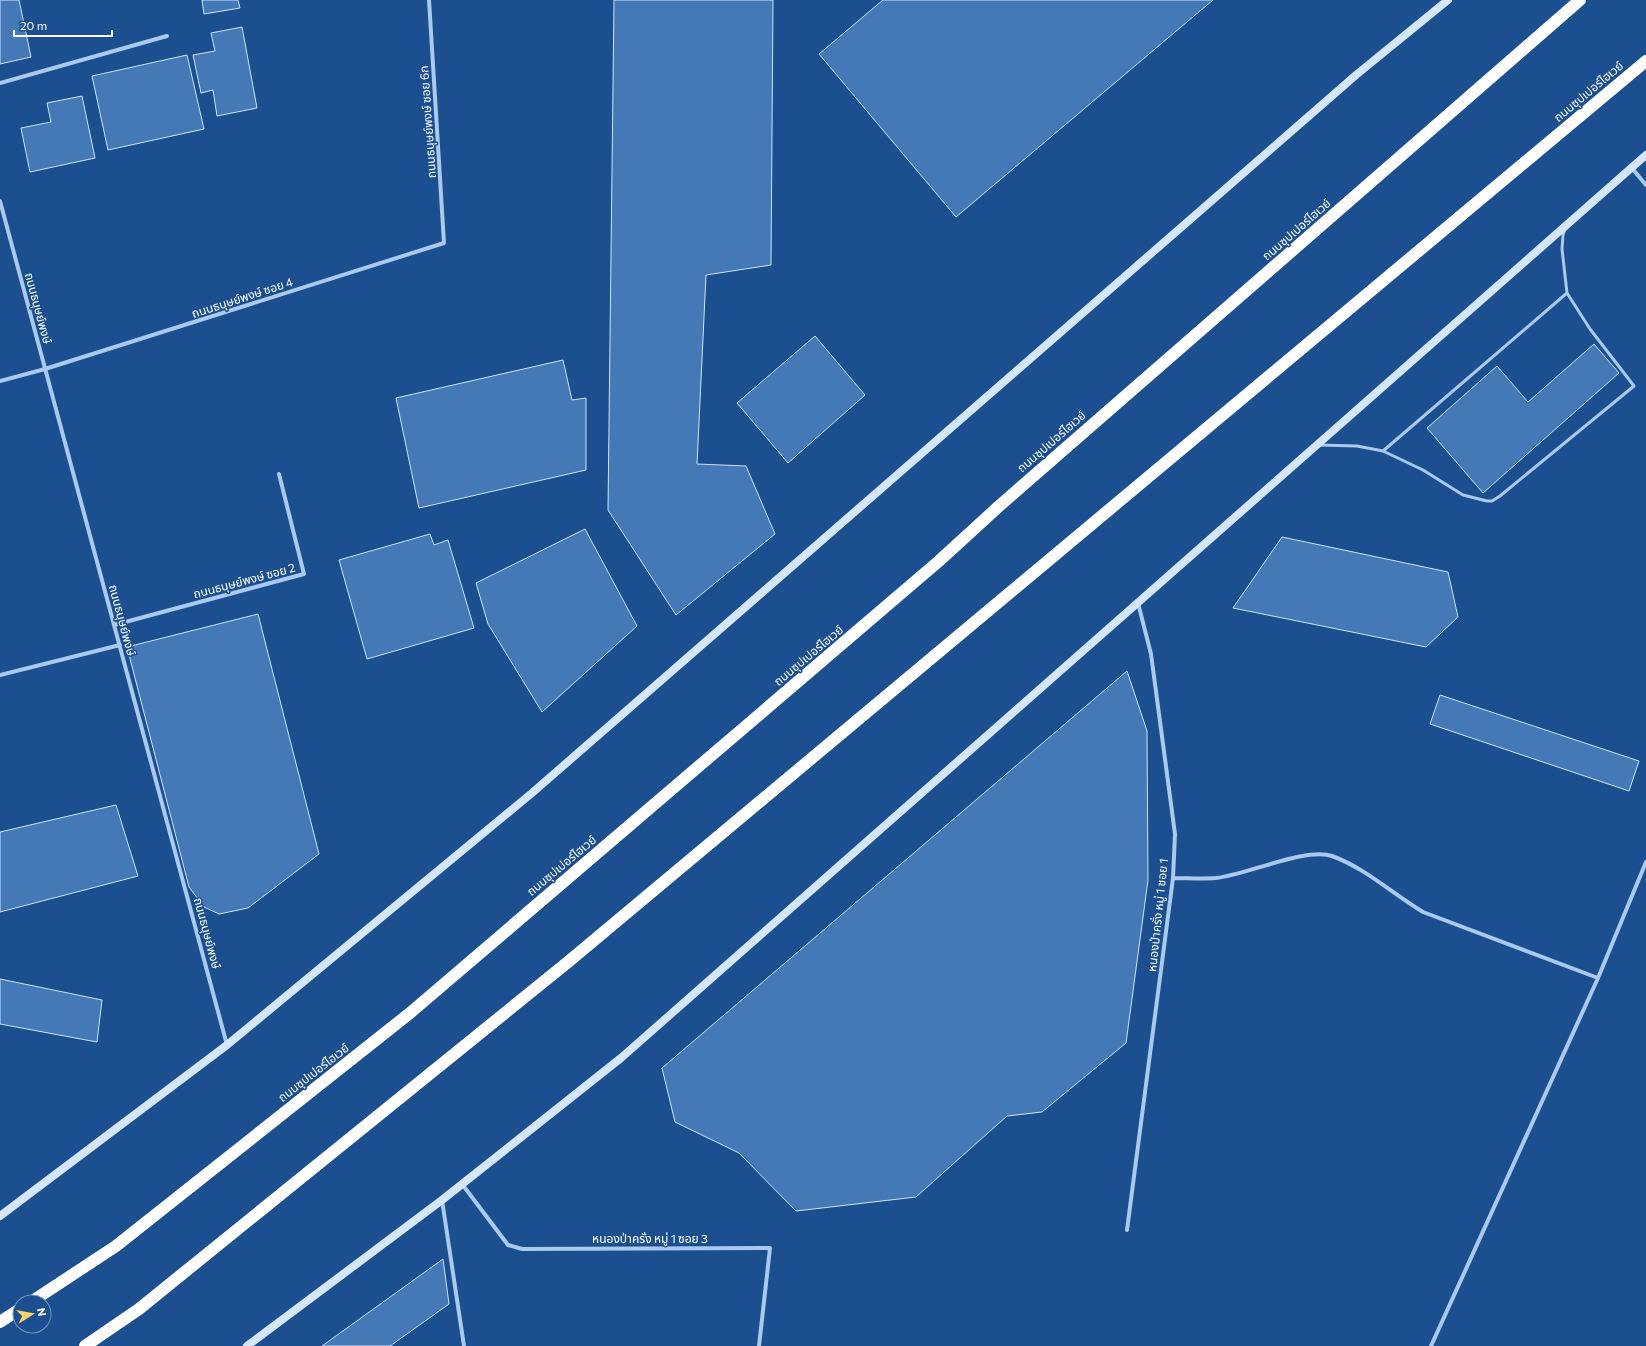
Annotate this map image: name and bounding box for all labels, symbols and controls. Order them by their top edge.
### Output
scale bar [14,12,112,38]
text: 20 m [20,18,47,32]
street label: ถนนซุปเปอร์ไฮเวย์ [1551,58,1626,125]
street label: ถนนธนุษย์พงษ์ ซอย 6ก [416,65,439,179]
street label: ถนนซุปเปอร์ไฮเวย์ [1259,195,1334,263]
street label: ถนนธนุษย์พงษ์ [22,271,55,346]
street label: ถนนธนุษย์พงษ์ ซอย 4 [190,274,295,321]
street label: ถนนซุปเปอร์ไฮเวย์ [1014,407,1089,475]
street label: ถนนธนุษย์พงษ์ ซอย 2 [191,560,297,601]
street label: ถนนธนุษย์พงษ์ [106,583,139,658]
street label: ถนนซุปเปอร์ไฮเวย์ [771,622,846,689]
street label: ถนนซุปเปอร์ไฮเวย์ [524,832,599,899]
street label: หนองป่าครั่ง หมู่ 1 ซอย 1 [1144,858,1171,973]
street label: ถนนธนุษย์พงษ์ [191,896,224,971]
street label: ถนนซุปเปอร์ไฮเวย์ [275,1040,352,1105]
street label: หนองป่าครั่ง หมู่ 1 ซอย 3 [592,1231,708,1246]
north arrow [12,1294,52,1334]
text: N [35,1307,49,1317]

